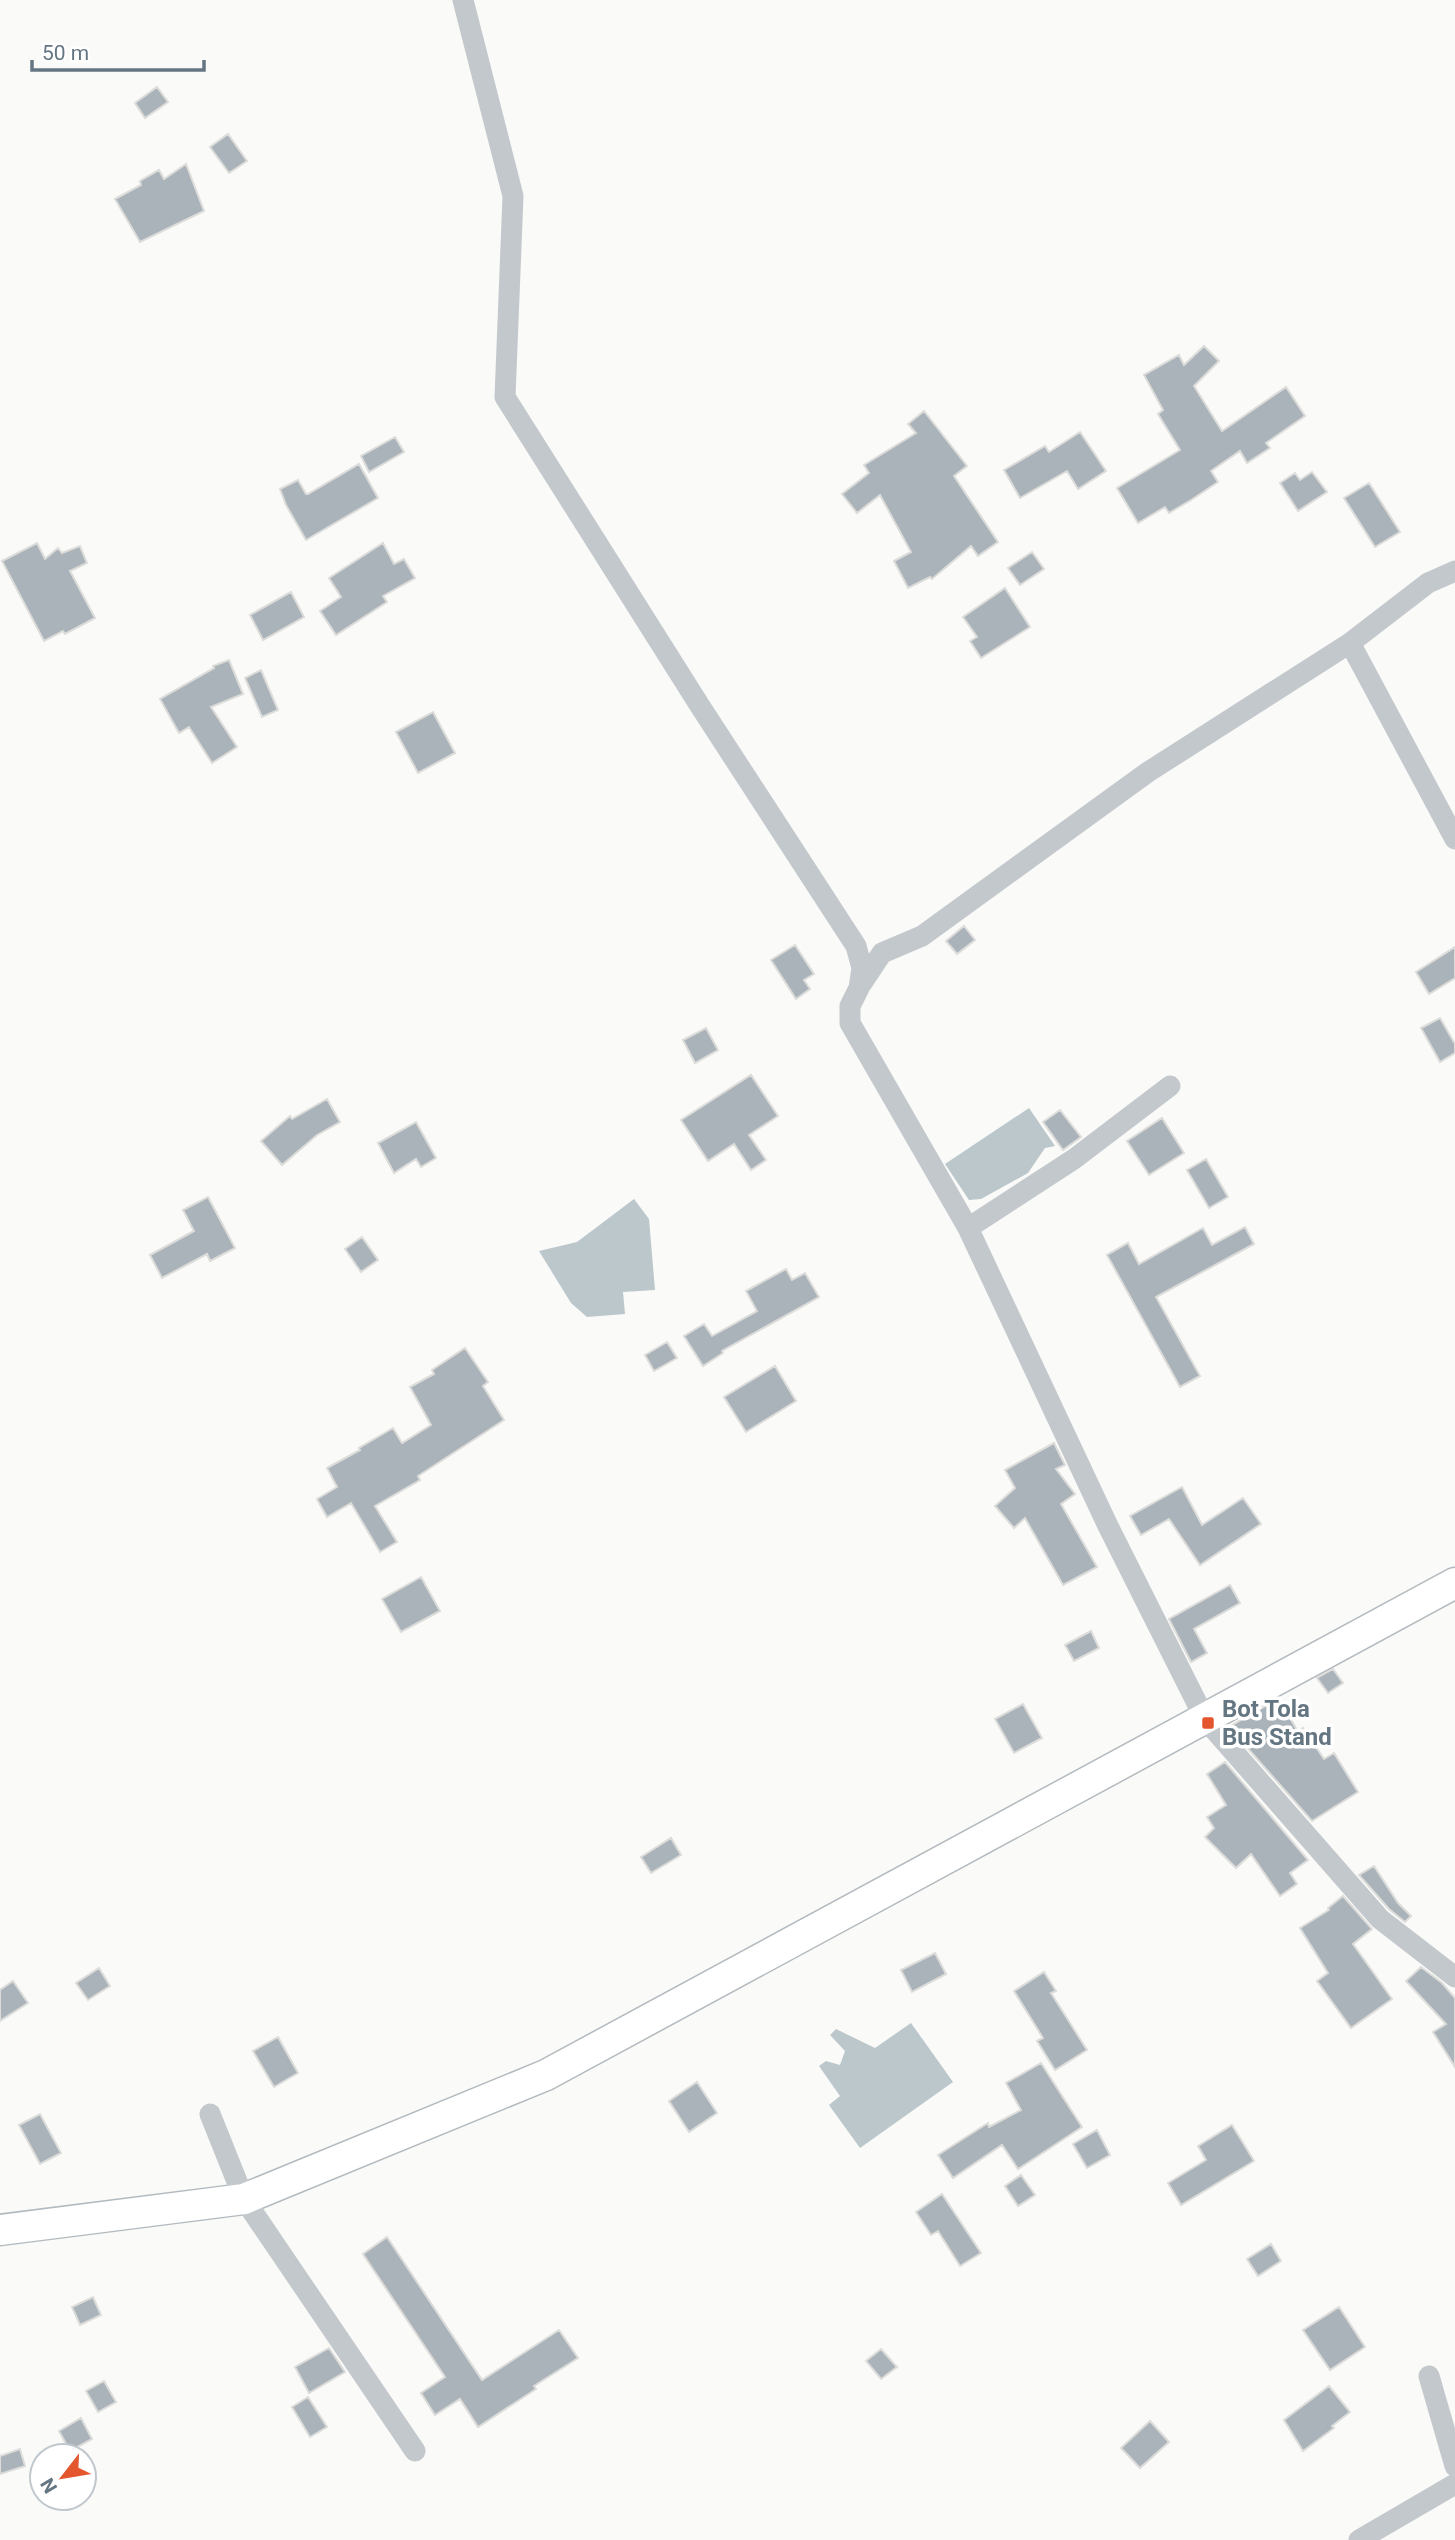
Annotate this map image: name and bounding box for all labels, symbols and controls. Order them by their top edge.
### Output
scale bar [32,28,203,72]
text: 50 m [42,41,89,65]
place label: Bot Tola Bus Stand [1222,1695,1332,1751]
marker: Bot Tola Bus Stand [1200,1715,1216,1731]
north arrow [28,2442,98,2512]
text: N [36,2474,62,2497]

